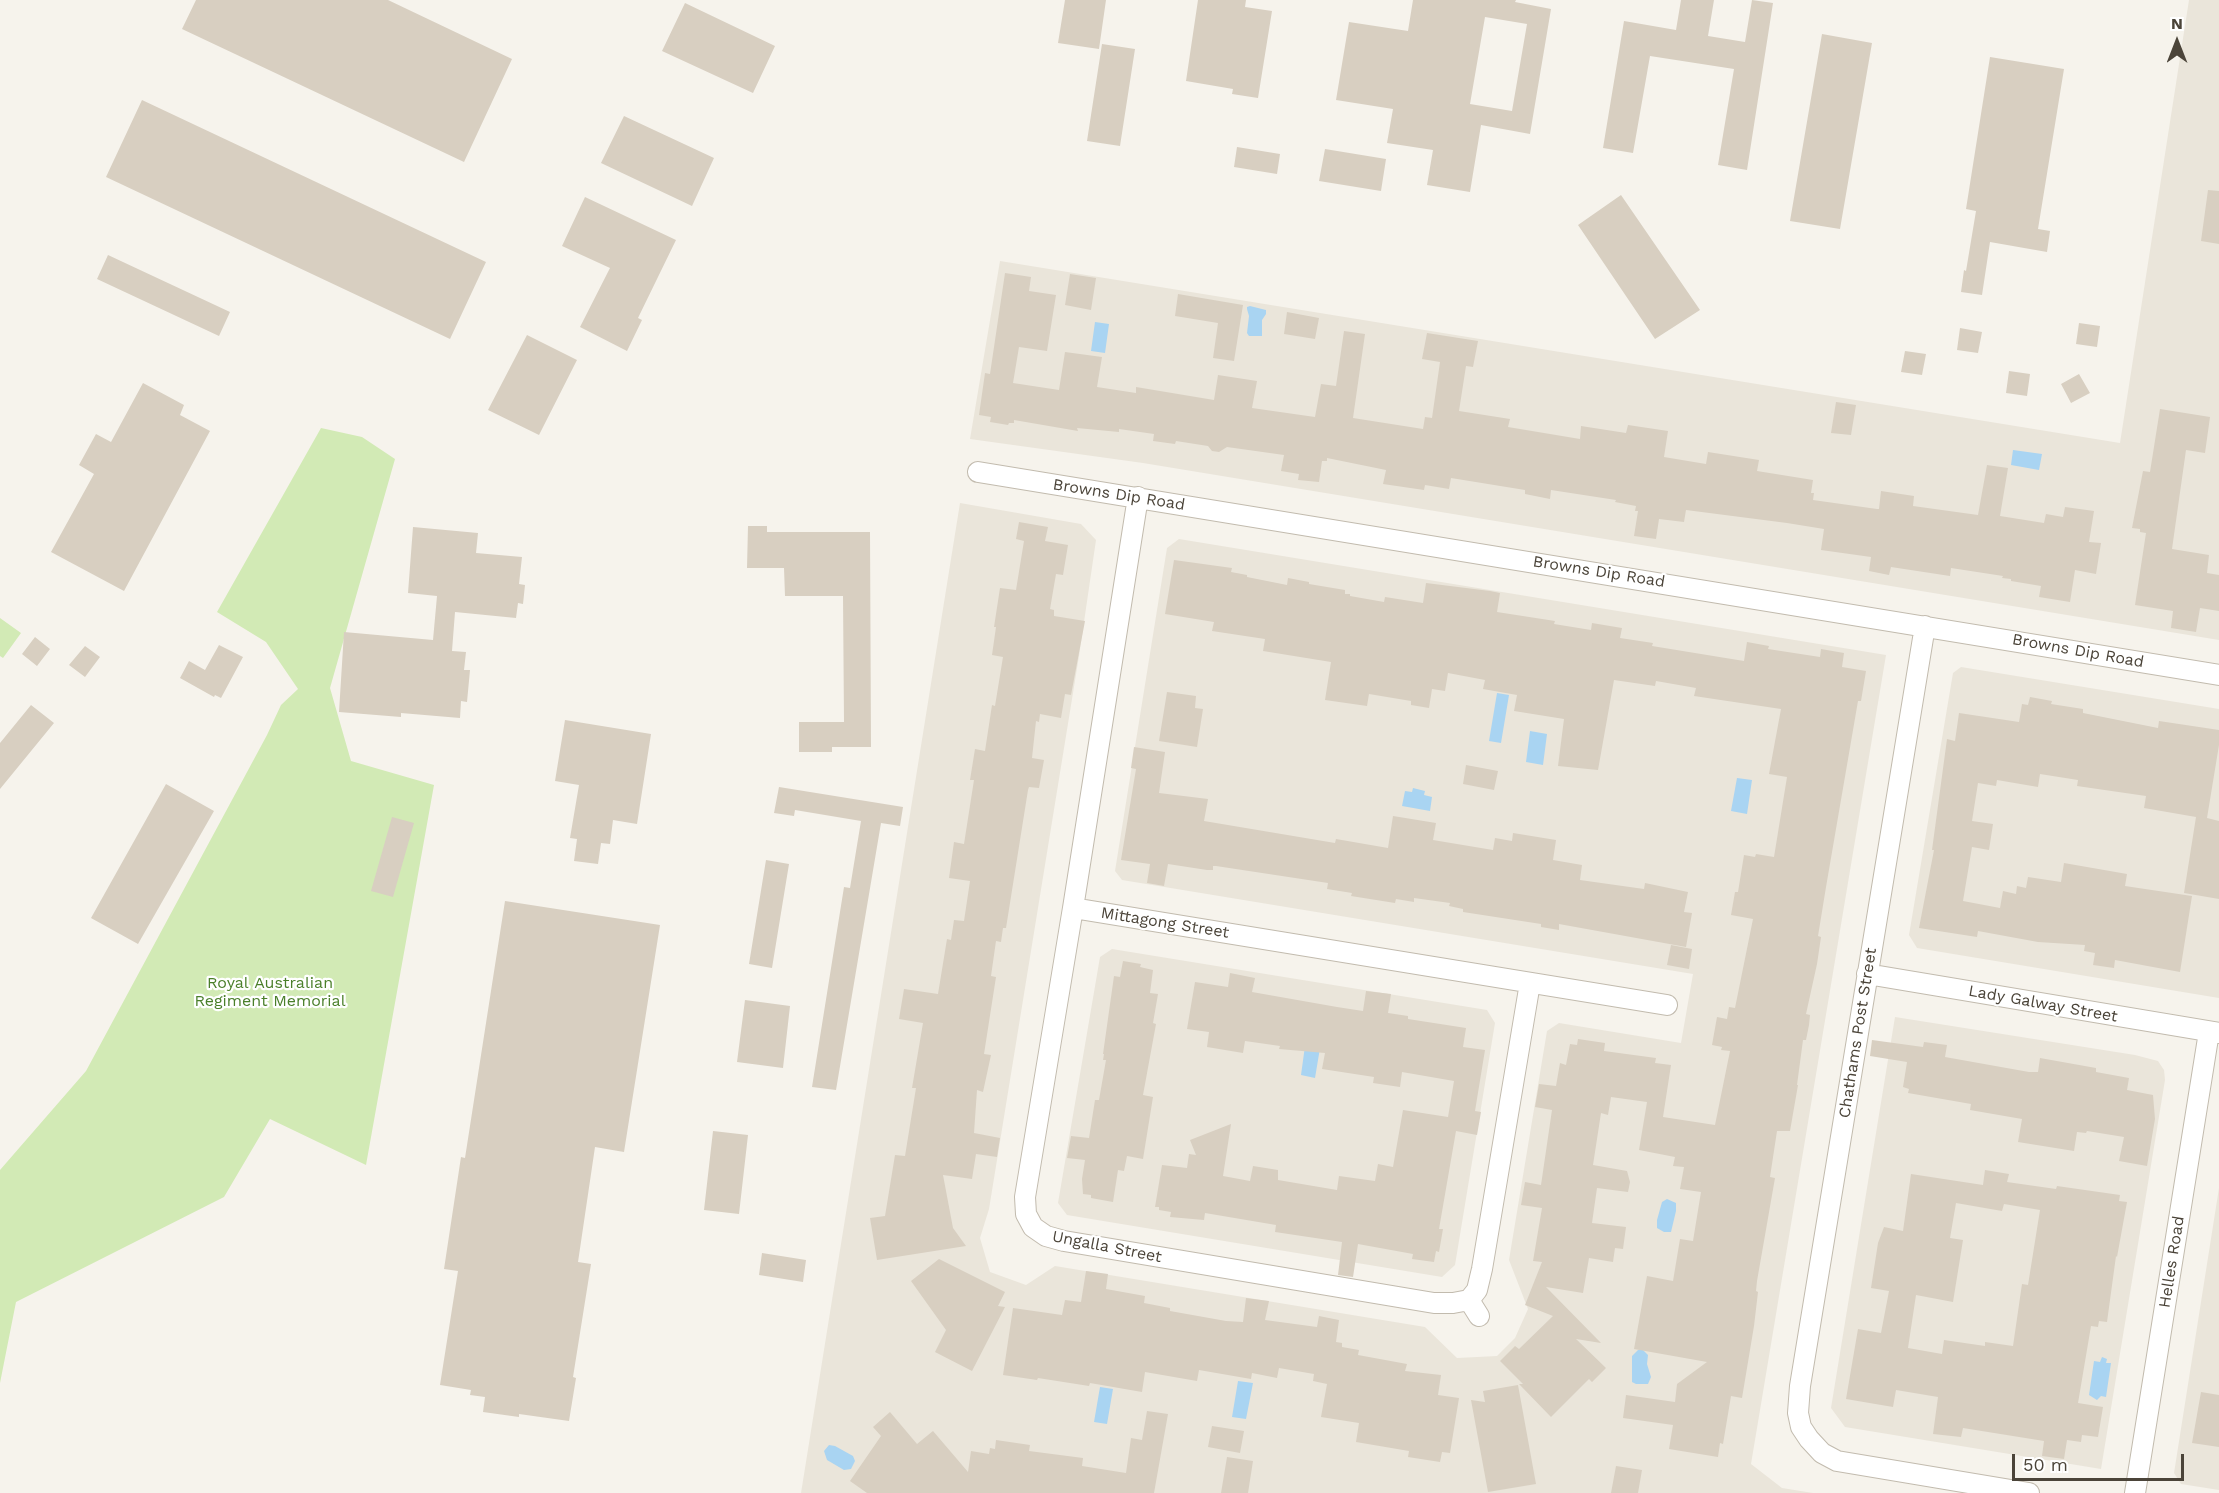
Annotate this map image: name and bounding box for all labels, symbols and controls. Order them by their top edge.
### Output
north arrow [2147,12,2207,72]
text: N [2171,14,2183,33]
street label: Browns Dip Road [1052,475,1186,515]
street label: Browns Dip Road [1532,552,1666,592]
street label: Browns Dip Road [2011,630,2145,672]
street label: Mittagong Street [1100,903,1230,943]
street label: Chathams Post Street [1835,946,1881,1120]
park label: Royal Australian Regiment Memorial [194,973,346,1011]
street label: Lady Galway Street [1967,981,2119,1027]
street label: Helles Road [2155,1215,2189,1309]
street label: Ungalla Street [1051,1227,1163,1267]
scale bar [2015,1442,2188,1480]
text: 50 m [2023,1454,2068,1475]

